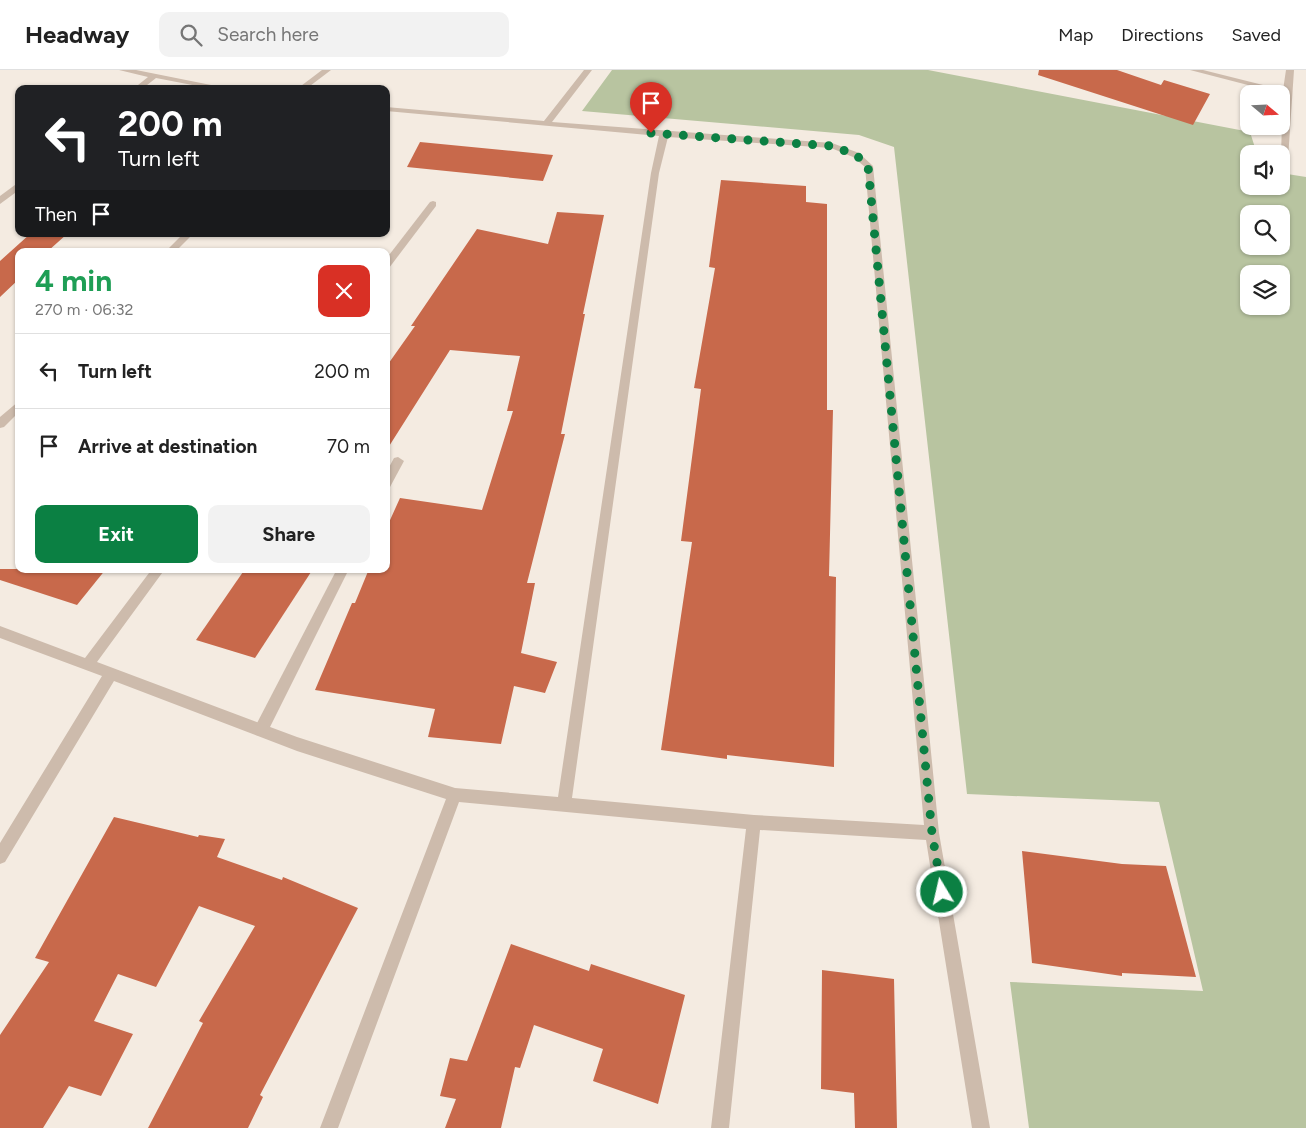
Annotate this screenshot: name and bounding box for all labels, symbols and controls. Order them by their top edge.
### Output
search box [159,12,509,57]
text: Headway [25,20,129,49]
icon: search [177,21,205,49]
text: Search here [217,23,319,46]
text: Map [1058,24,1093,46]
text: Directions [1121,24,1203,46]
text: Saved [1231,24,1281,46]
pin [630,82,672,133]
north arrow [1240,85,1290,135]
map controls [1240,85,1290,315]
icon: arrive [637,89,665,117]
text: 200 m [118,103,222,145]
icon: left [35,105,100,170]
text: Turn left [118,145,200,172]
button: sound [1240,145,1290,195]
icon: arrive [87,200,115,228]
text: Then [35,203,77,226]
button: search [1240,205,1290,255]
text: 4 min [35,262,112,299]
button: close [318,265,370,317]
button: layers [1240,265,1290,315]
text: 270 m · 06:32 [35,300,133,319]
icon: left [35,357,63,385]
text: Turn left [78,360,152,383]
text: 200 m [314,360,370,383]
icon: arrive [35,432,63,460]
text: Arrive at destination [78,435,257,458]
text: 70 m [327,435,370,458]
button: Exit [35,505,198,563]
button: Share [208,505,370,563]
position arrow [915,865,967,917]

